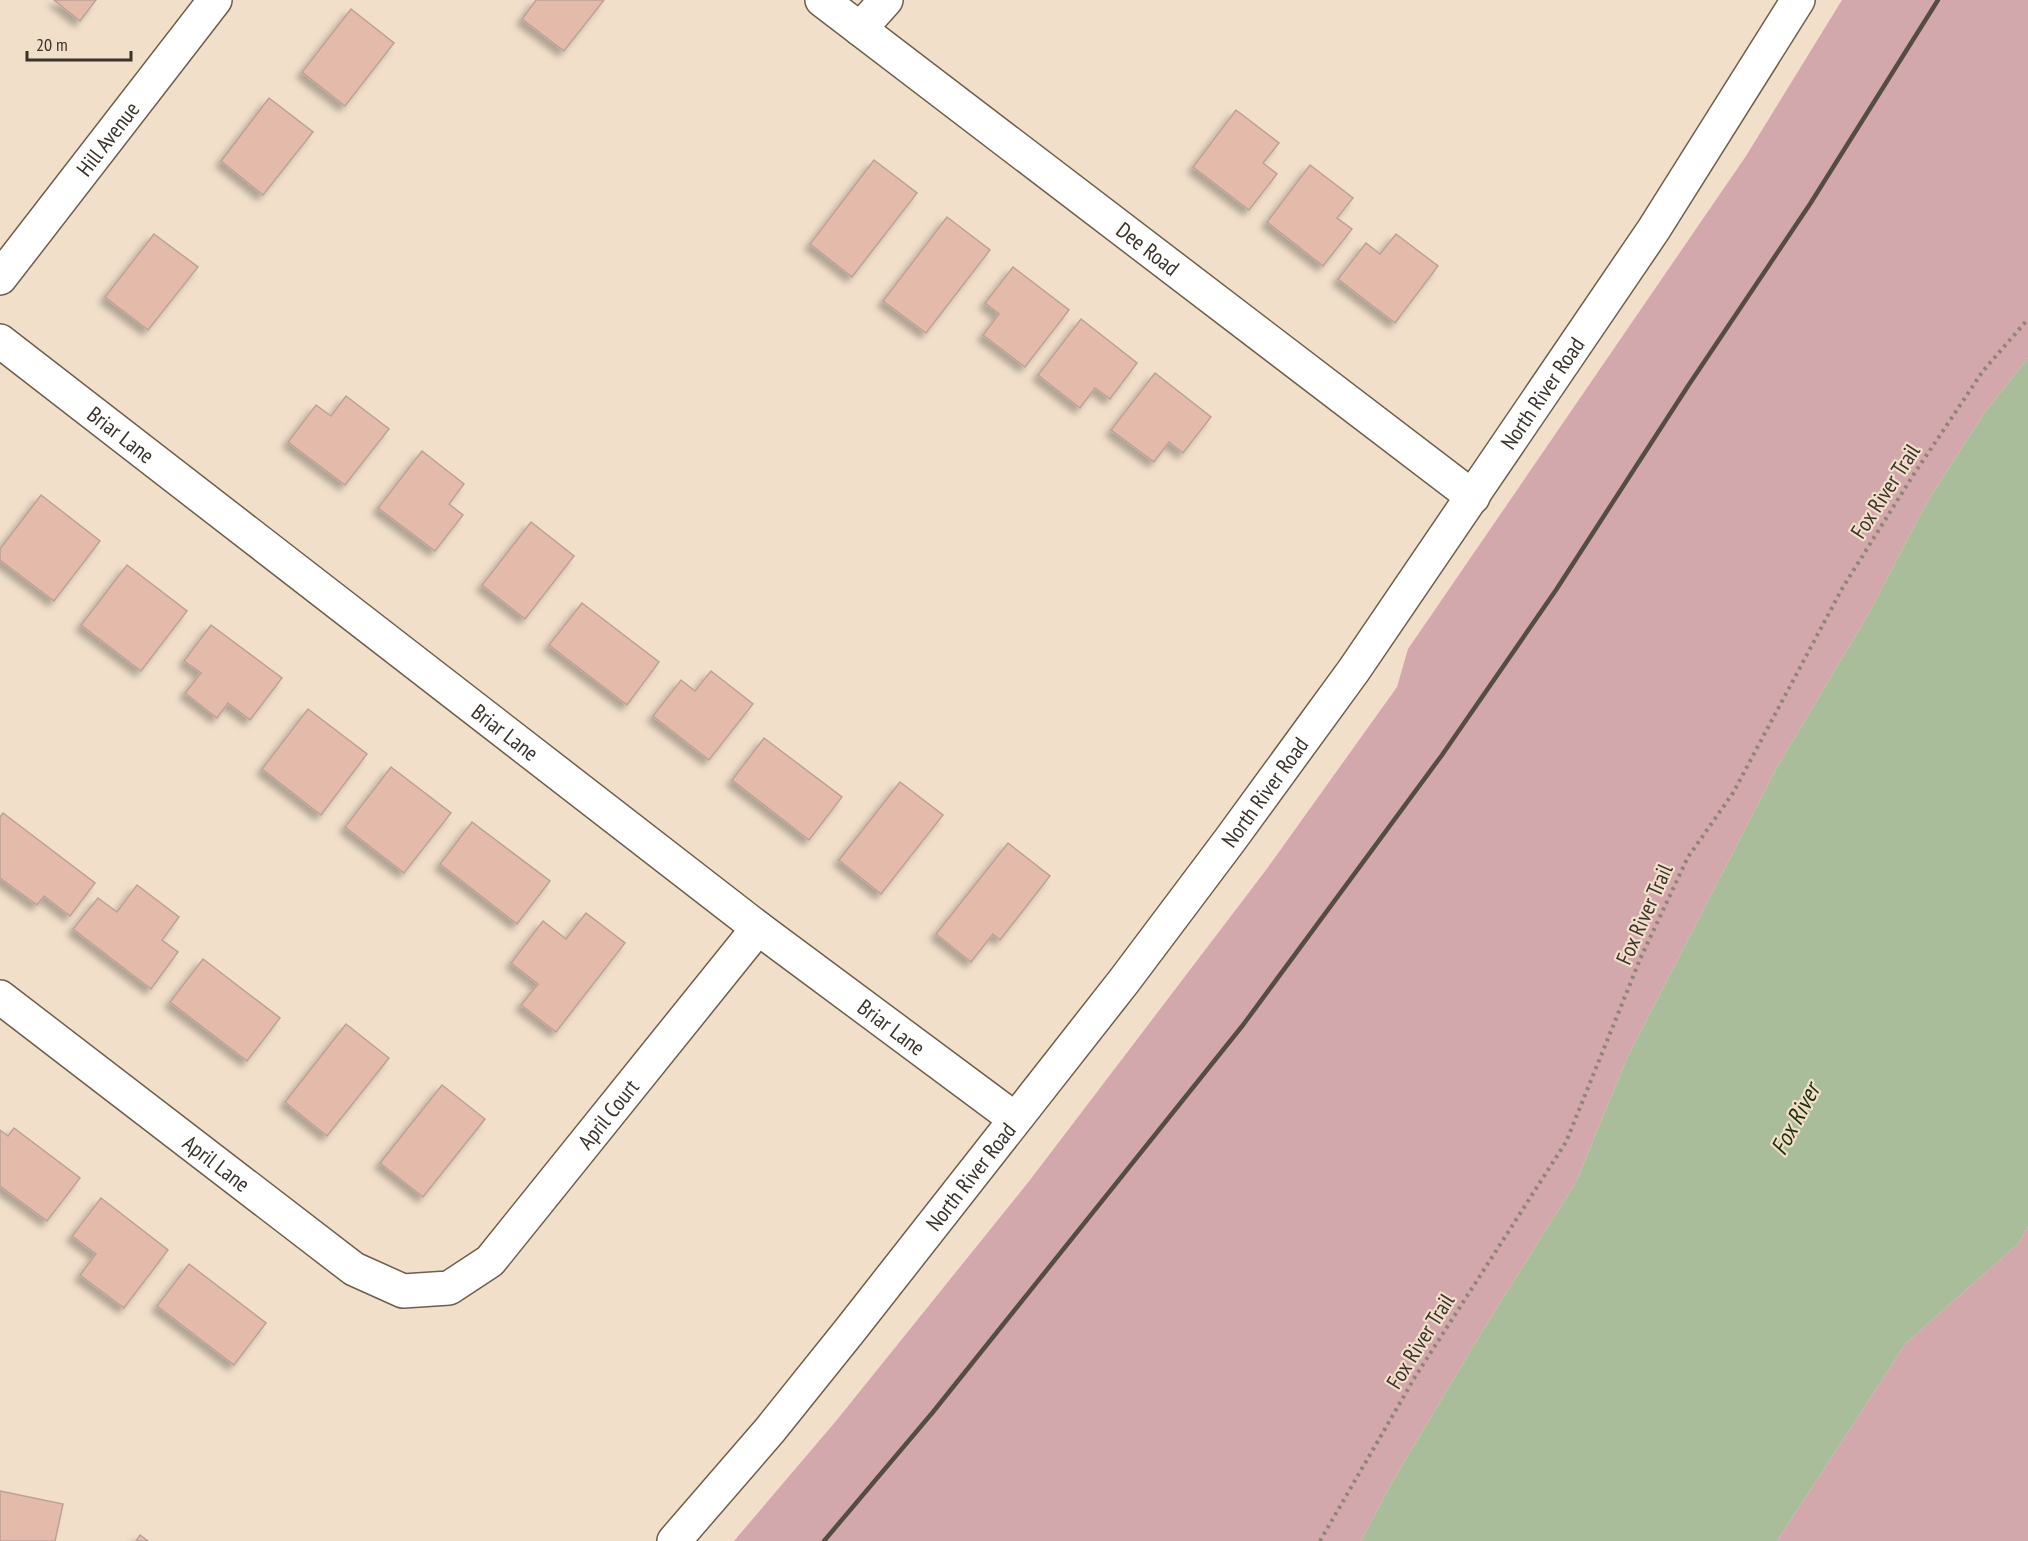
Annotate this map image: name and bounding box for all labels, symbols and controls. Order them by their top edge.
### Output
scale bar [27,24,130,62]
text: 20 m [36,33,68,56]
street label: Hill Avenue [70,96,145,182]
street label: Dee Road [1111,216,1185,282]
street label: North River Road [1494,332,1590,455]
street label: Briar Lane [82,400,160,469]
street label: Fox River Trail [1844,438,1926,544]
street label: Briar Lane [466,698,544,767]
street label: North River Road [1215,732,1314,853]
street label: Fox River Trail [1609,859,1679,969]
street label: Briar Lane [852,993,931,1061]
street label: April Court [572,1073,645,1155]
water label: Fox River [1763,1075,1828,1160]
street label: North River Road [920,1117,1022,1236]
street label: April Lane [177,1129,256,1198]
street label: Fox River Trail [1380,1287,1461,1394]

